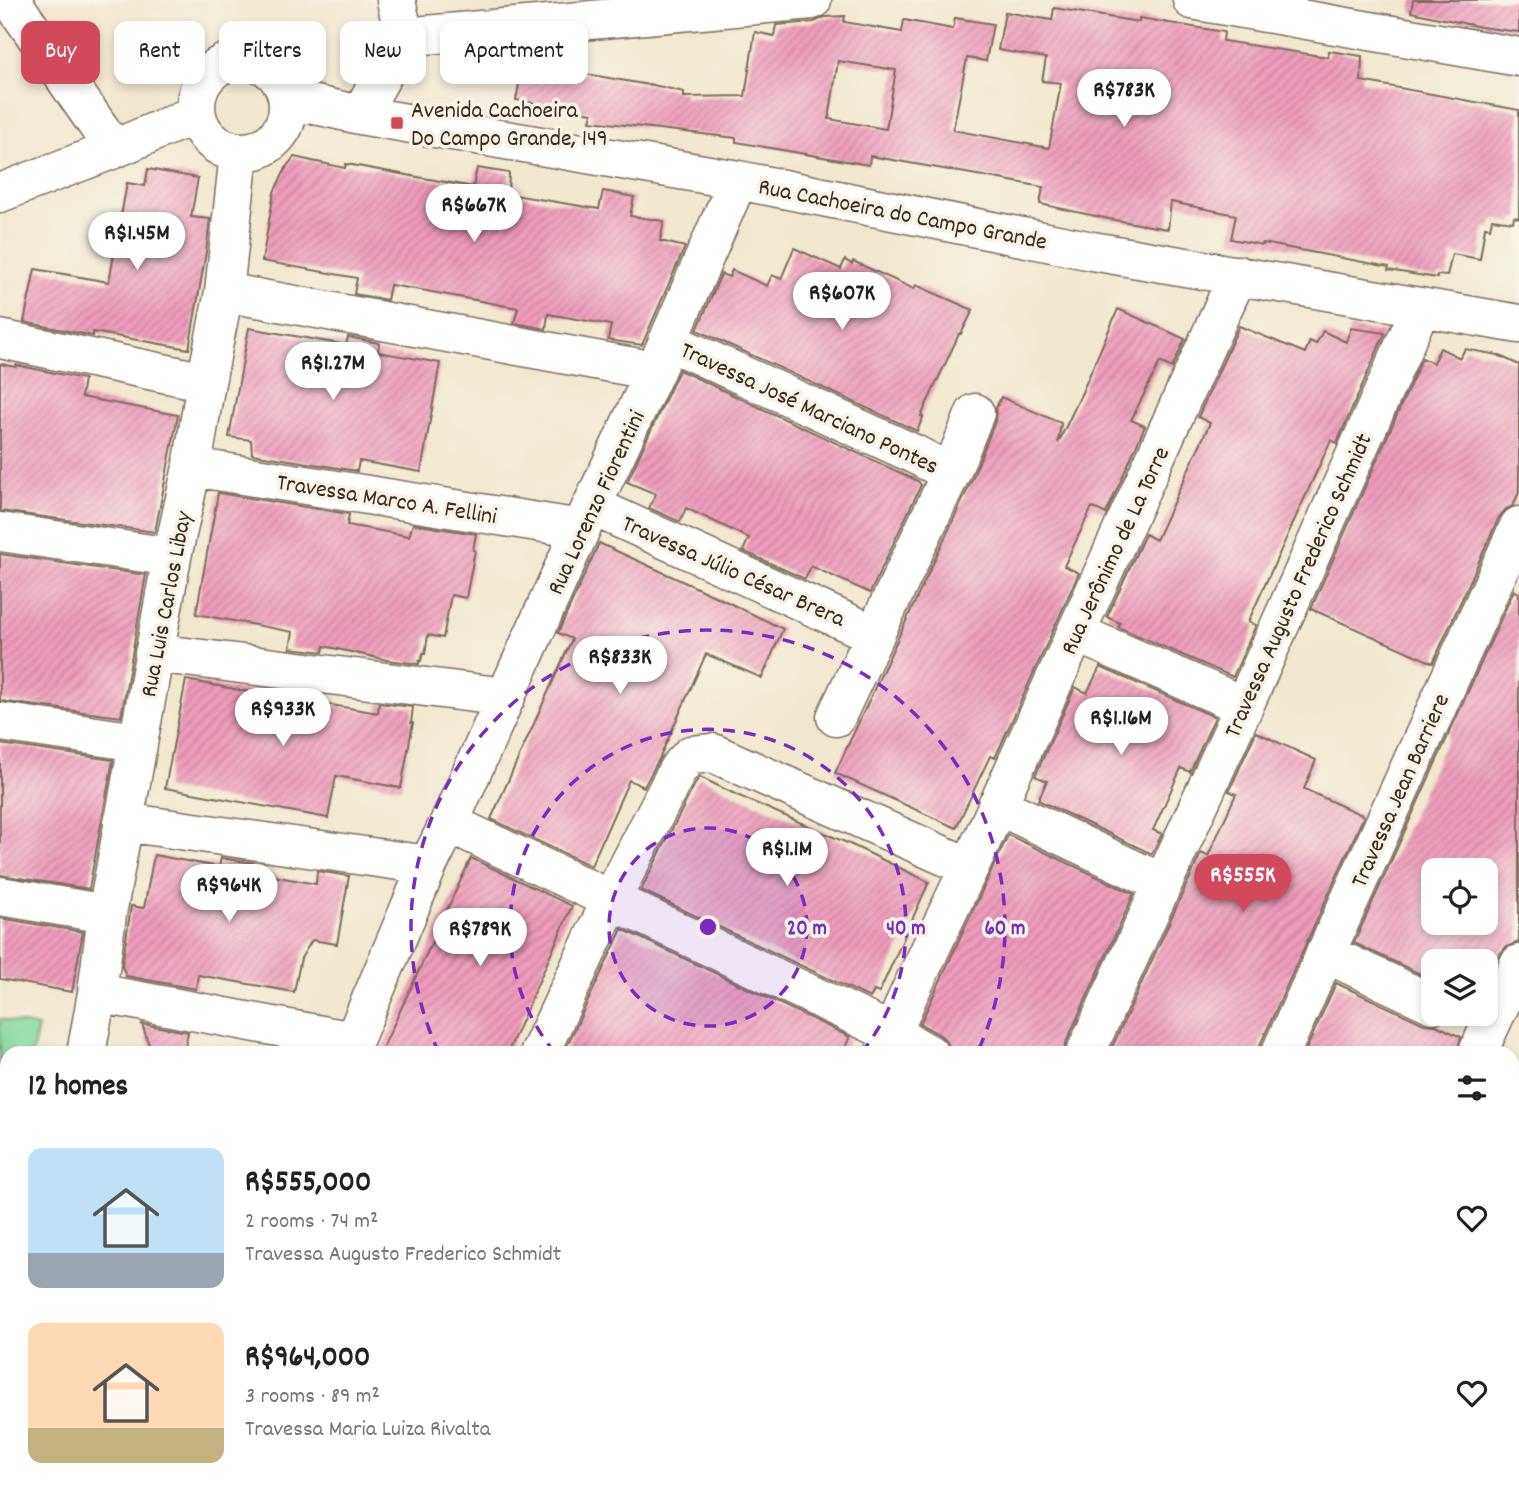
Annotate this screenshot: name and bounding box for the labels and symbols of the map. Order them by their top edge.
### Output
pin: R$783K [1067,69,1181,129]
place label: Avenida Cachoeira Do Campo Grande, 149 [411,95,608,157]
marker: Avenida Cachoeira Do Campo Grande, 149 [389,115,405,131]
street label: Rua Cachoeira do Campo Grande [755,171,1050,261]
pin: R$667K [417,184,531,244]
pin: R$1.45M [72,212,202,272]
pin: R$607K [785,272,899,332]
street label: Travessa José Marciano Pontes [674,335,944,485]
pin: R$1.27M [268,342,398,402]
street label: Rua Lorenzo Fiorentini [540,405,655,601]
street label: Travessa Augusto Frederico Schmidt [1217,428,1382,744]
street label: Rua Jerônimo de La Torre [1054,442,1180,661]
street label: Travessa Marco A. Fellini [274,467,499,535]
street label: Rua Luis Carlos Libay [133,508,203,700]
street label: Travessa Júlio César Brera [616,508,851,638]
pin: R$833K [563,636,677,696]
pin: R$933K [226,688,340,748]
street label: Travessa Jean Barriere [1344,689,1460,894]
pin: R$1.16M [1056,698,1186,757]
pin: R$1.1M [730,828,844,888]
pin: R$555K [1186,855,1300,914]
pin: R$964K [172,864,286,924]
pin: R$789K [423,908,537,968]
centre of rings [696,915,720,939]
text: 20 m [787,915,827,945]
text: 40 m [886,915,926,945]
text: 60 m [985,915,1025,945]

